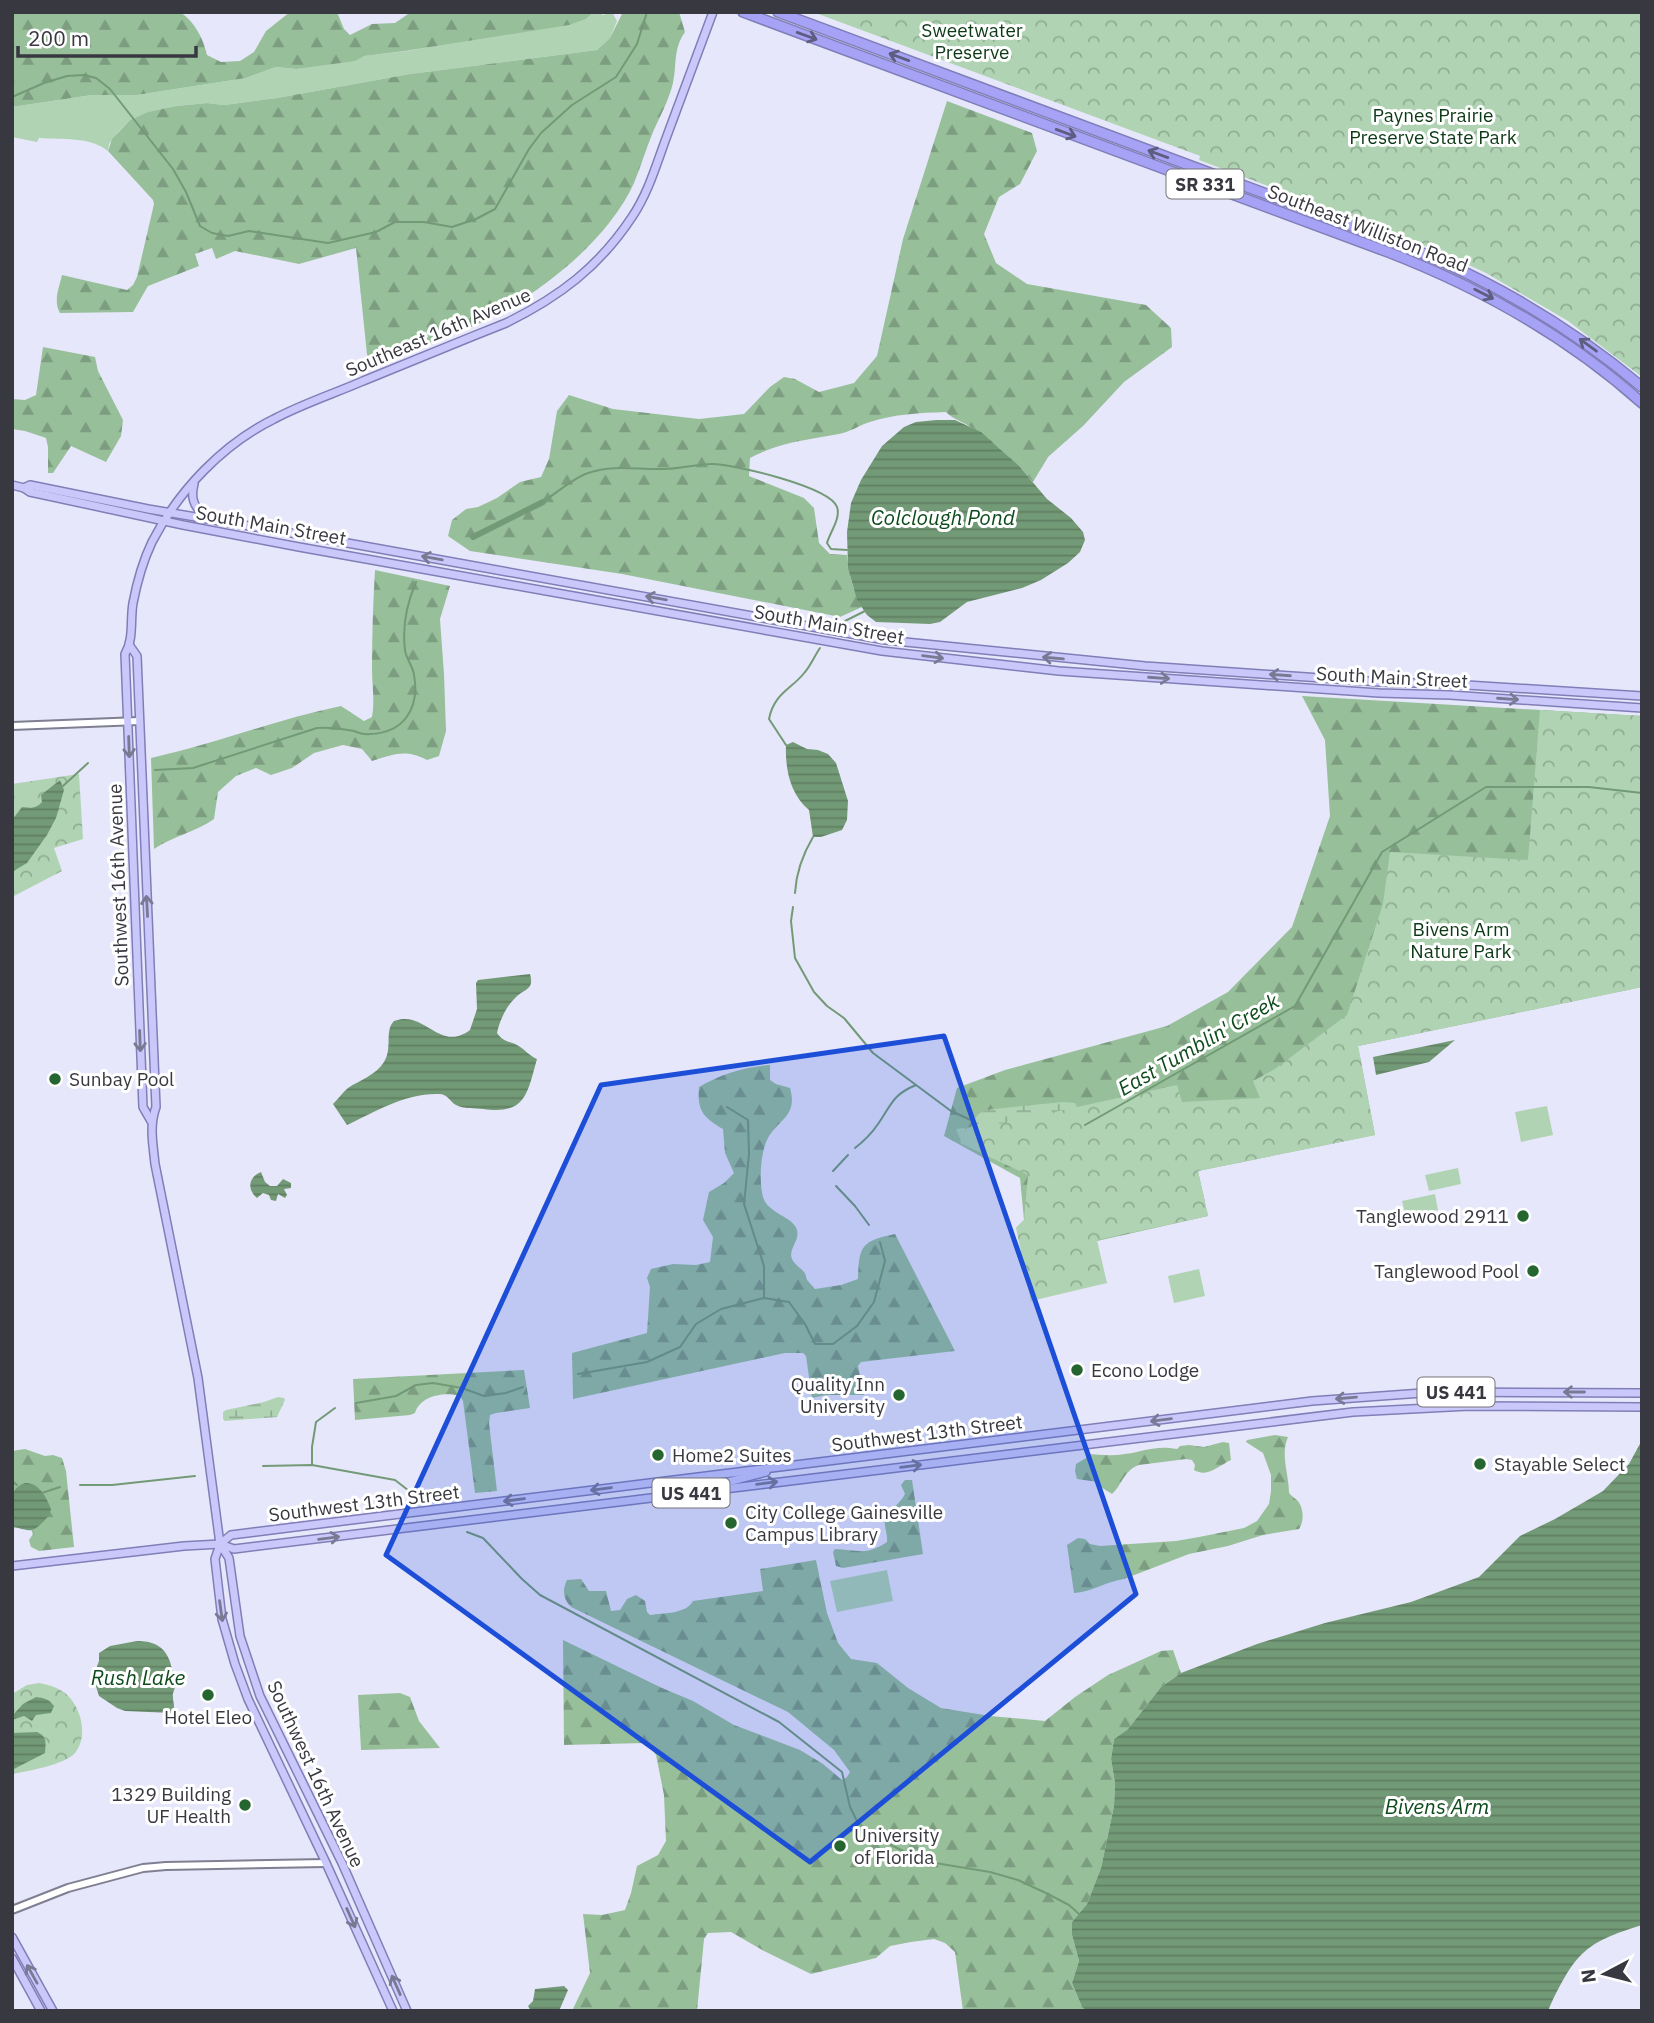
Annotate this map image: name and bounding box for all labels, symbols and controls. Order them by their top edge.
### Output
scale bar [18,14,196,58]
park label: Sweetwater Preserve [921,18,1023,64]
text: 200 m [28,24,89,52]
one-way arrow [796,31,818,43]
one-way arrow [888,50,910,62]
park label: Paynes Prairie Preserve State Park [1349,103,1517,149]
one-way arrow [1055,127,1077,140]
one-way arrow [1147,146,1169,159]
road number: SR 331 [1166,169,1244,198]
street label: Southeast Williston Road [1264,179,1472,277]
street label: Southeast 16th Avenue [342,282,534,382]
one-way arrow [1473,288,1494,302]
one-way arrow [1579,337,1598,352]
street label: South Main Street [194,500,348,550]
water label: Colclough Pond [871,503,1016,531]
one-way arrow [421,551,444,564]
one-way arrow [645,591,668,604]
street label: South Main Street [752,599,906,649]
one-way arrow [921,651,944,664]
one-way arrow [1043,651,1065,664]
street label: South Main Street [1315,661,1469,693]
one-way arrow [1269,668,1292,681]
one-way arrow [1147,672,1170,685]
one-way arrow [1497,692,1520,705]
one-way arrow [122,735,135,758]
street label: Southwest 16th Avenue [102,783,134,987]
one-way arrow [140,895,153,918]
park label: Bivens Arm Nature Park [1410,917,1512,963]
water label: East Tumblin' Creek [1112,986,1285,1102]
one-way arrow [134,1029,147,1052]
place label: Sunbay Pool [69,1067,174,1091]
marker: Sunbay Pool [47,1071,63,1087]
place label: Tanglewood 2911 [1356,1204,1509,1228]
marker: Tanglewood 2911 [1515,1208,1531,1224]
place label: Tanglewood Pool [1374,1259,1519,1283]
marker: Tanglewood Pool [1525,1263,1541,1279]
place label: Econo Lodge [1091,1358,1199,1382]
marker: Econo Lodge [1069,1362,1085,1378]
place label: Quality Inn University [791,1372,886,1418]
road number: US 441 [1418,1378,1494,1406]
one-way arrow [1562,1385,1585,1399]
marker: Quality Inn University [891,1387,907,1403]
one-way arrow [1335,1392,1358,1405]
street label: Southwest 13th Street [830,1409,1024,1457]
one-way arrow [1150,1414,1172,1427]
place label: Home2 Suites [672,1443,792,1467]
marker: Home2 Suites [650,1447,666,1463]
place label: Stayable Select [1494,1452,1626,1476]
marker: Stayable Select [1472,1456,1488,1472]
one-way arrow [899,1459,922,1472]
one-way arrow [756,1477,778,1490]
road number: US 441 [652,1478,730,1508]
street label: Southwest 13th Street [267,1479,461,1527]
one-way arrow [591,1483,613,1496]
one-way arrow [504,1494,526,1507]
place label: City College Gainesville Campus Library [745,1500,943,1546]
marker: City College Gainesville Campus Library [723,1515,739,1531]
one-way arrow [317,1531,340,1544]
one-way arrow [215,1599,228,1621]
water label: Rush Lake [91,1663,186,1691]
street label: Southwest 16th Avenue [262,1677,370,1871]
marker: Hotel Eleo [200,1687,216,1703]
place label: Hotel Eleo [164,1705,252,1729]
place label: 1329 Building UF Health [111,1782,231,1828]
water label: Bivens Arm [1385,1792,1489,1820]
marker: 1329 Building UF Health [237,1797,253,1813]
place label: University of Florida [854,1823,940,1869]
marker: University of Florida [832,1838,848,1854]
one-way arrow [345,1907,358,1929]
north arrow [1570,1939,1640,2009]
one-way arrow [25,1964,39,1985]
text: N [1575,1968,1601,1984]
one-way arrow [389,1975,402,1997]

